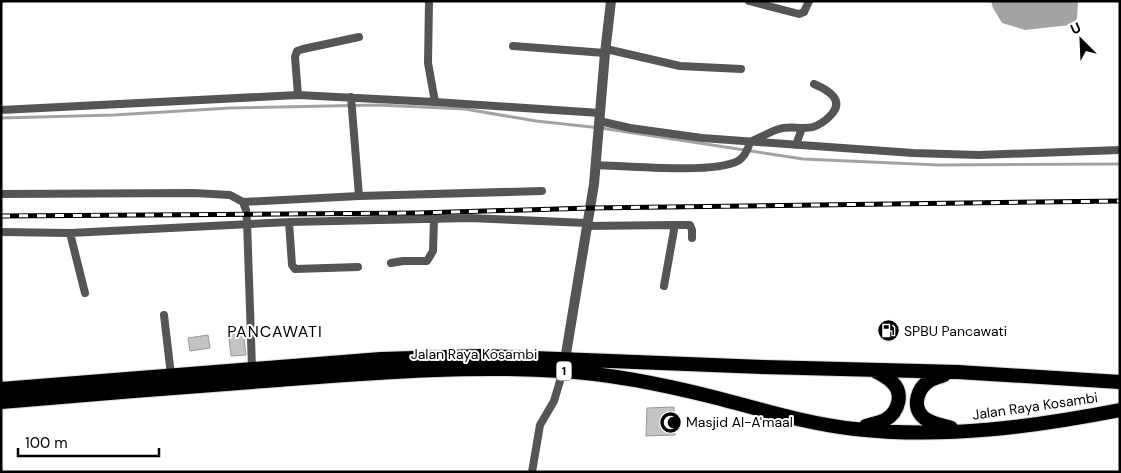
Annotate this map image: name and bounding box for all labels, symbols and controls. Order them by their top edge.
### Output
north arrow [1056,15,1106,65]
text: U [1068,18,1084,38]
fuel station icon: SPBU Pancawati [876,319,900,343]
district label: PANCAWATI [227,321,323,342]
place label: SPBU Pancawati [904,322,1007,340]
street label: Jalan Raya Kosambi [411,345,537,363]
road number: 1 [556,362,572,381]
street label: Jalan Raya Kosambi [971,388,1099,424]
mosque icon: Masjid Al-A'maal [658,410,682,434]
place label: Masjid Al-A'maal [686,413,793,431]
scale bar [18,426,159,458]
text: 100 m [25,433,68,453]

